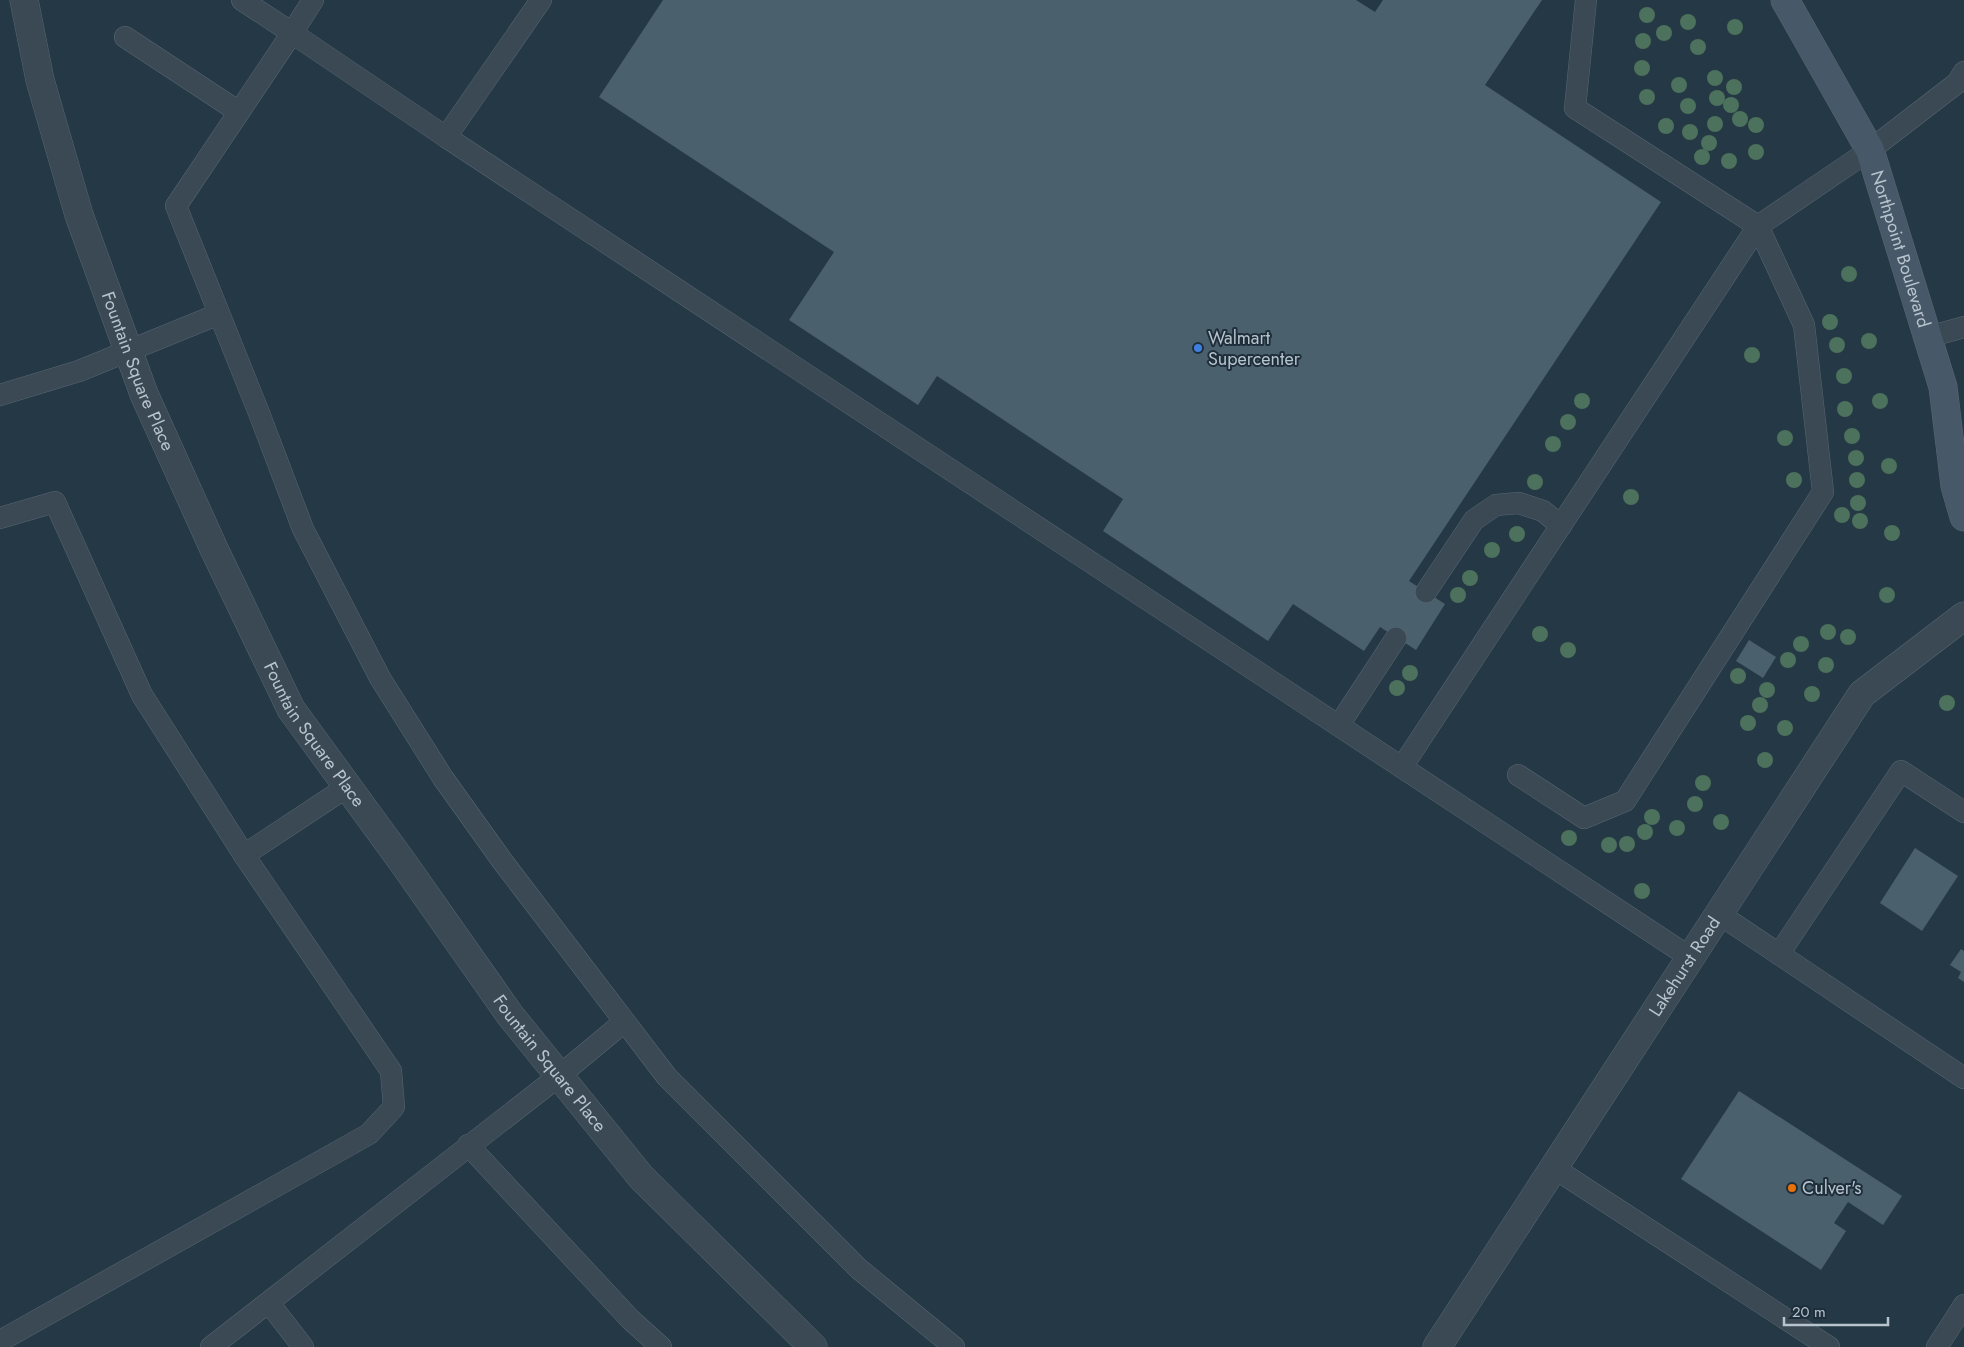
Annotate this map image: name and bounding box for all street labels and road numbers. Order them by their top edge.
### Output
street label: Northpoint Boulevard [1864,167,1937,331]
street label: Fountain Square Place [95,288,181,455]
street label: Fountain Square Place [257,658,371,812]
street label: Lakehurst Road [1642,911,1727,1022]
street label: Fountain Square Place [487,989,613,1138]

